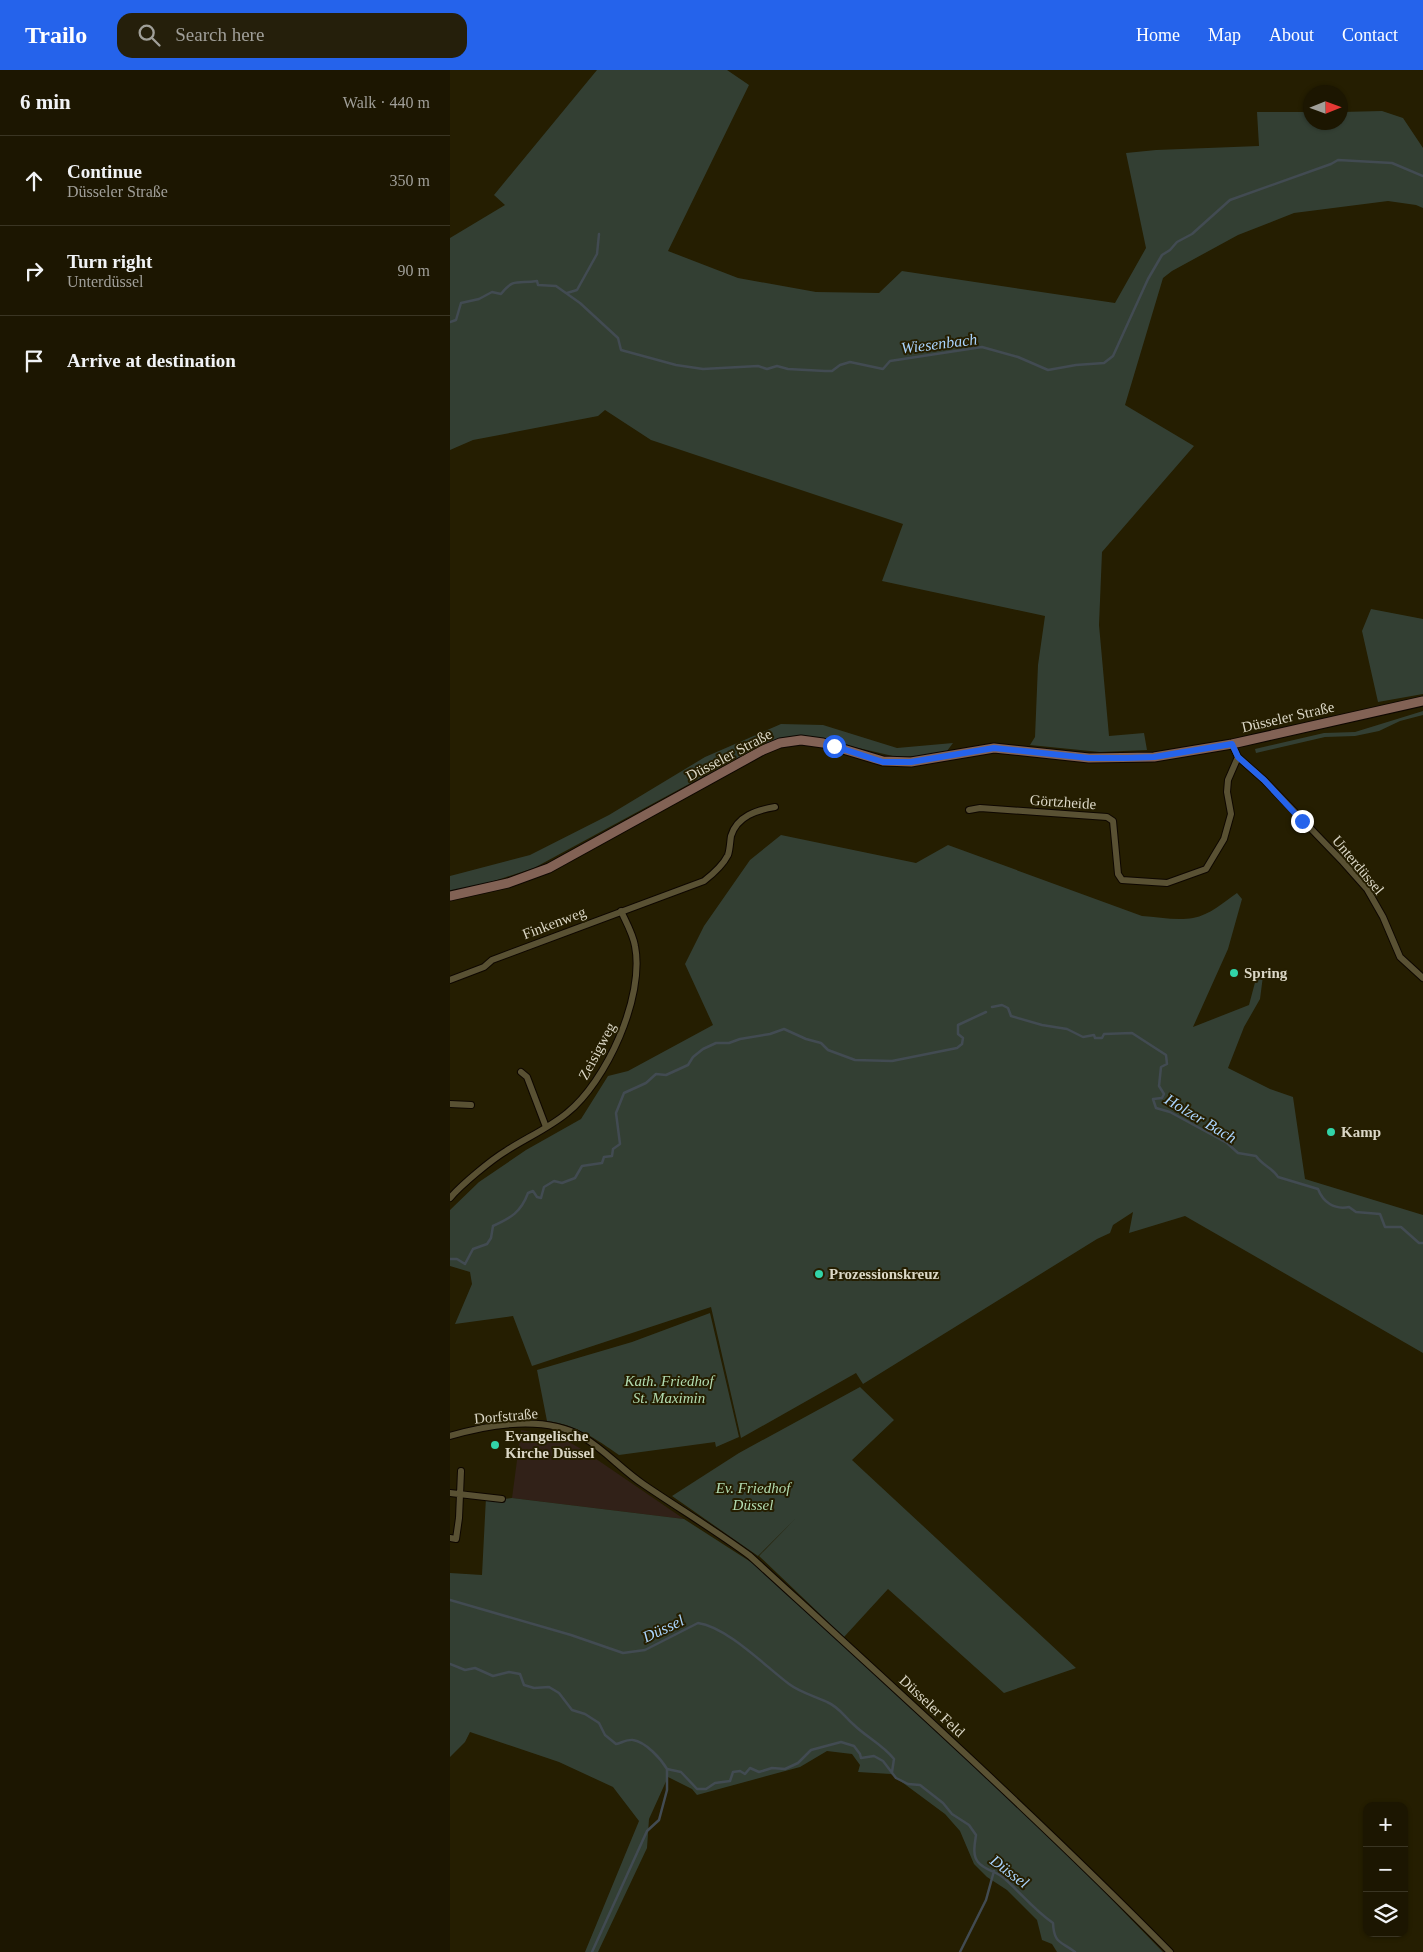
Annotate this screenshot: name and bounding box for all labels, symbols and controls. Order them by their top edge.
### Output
search box [117,13,467,58]
icon: search [135,21,163,49]
text: Trailo [25,22,87,48]
text: Search here [175,24,264,45]
text: Home [1136,25,1180,45]
text: Map [1208,25,1241,45]
text: About [1269,25,1314,45]
text: Contact [1342,25,1398,45]
north arrow [1303,85,1348,130]
text: 6 min [20,90,71,114]
text: Walk · 440 m [343,94,430,111]
text: Continue [67,161,142,182]
icon: ahead [20,167,48,195]
text: 350 m [390,172,430,189]
text: Düsseler Straße [67,183,168,200]
text: Turn right [67,251,152,272]
icon: right [20,257,48,285]
text: 90 m [398,262,430,279]
text: Unterdüssel [67,273,143,290]
water label: Wiesenbach [900,330,978,357]
icon: arrive [20,347,48,375]
text: Arrive at destination [67,350,236,371]
street label: Düsseler Straße [1240,698,1336,735]
street label: Düsseler Straße [683,726,775,784]
route start [823,735,846,758]
street label: Görtzheide [1029,792,1097,812]
route end [1291,810,1314,833]
street label: Unterdüssel [1329,832,1387,898]
street label: Finkenweg [520,903,588,942]
place label: Spring [1244,965,1288,981]
marker: Spring [1228,967,1240,979]
street label: Zeisigweg [575,1019,619,1082]
water label: Holzer Bach [1161,1090,1240,1146]
place label: Kamp [1341,1124,1381,1140]
marker: Kamp [1325,1126,1337,1138]
place label: Prozessionskreuz [829,1266,940,1282]
marker: Prozessionskreuz [813,1268,825,1280]
park label: Kath. Friedhof St. Maximin [623,1373,715,1406]
street label: Dorfstraße [473,1405,539,1427]
place label: Evangelische Kirche Düssel [505,1428,594,1461]
marker: Evangelische Kirche Düssel [489,1439,501,1451]
park label: Ev. Friedhof Düssel [715,1480,792,1513]
water label: Düssel [639,1611,687,1646]
street label: Düsseler Feld [896,1672,968,1740]
map controls [1363,1802,1408,1937]
button: + [1363,1802,1408,1847]
button: − [1363,1847,1408,1892]
water label: Düssel [986,1851,1033,1892]
button: layers [1363,1892,1408,1937]

